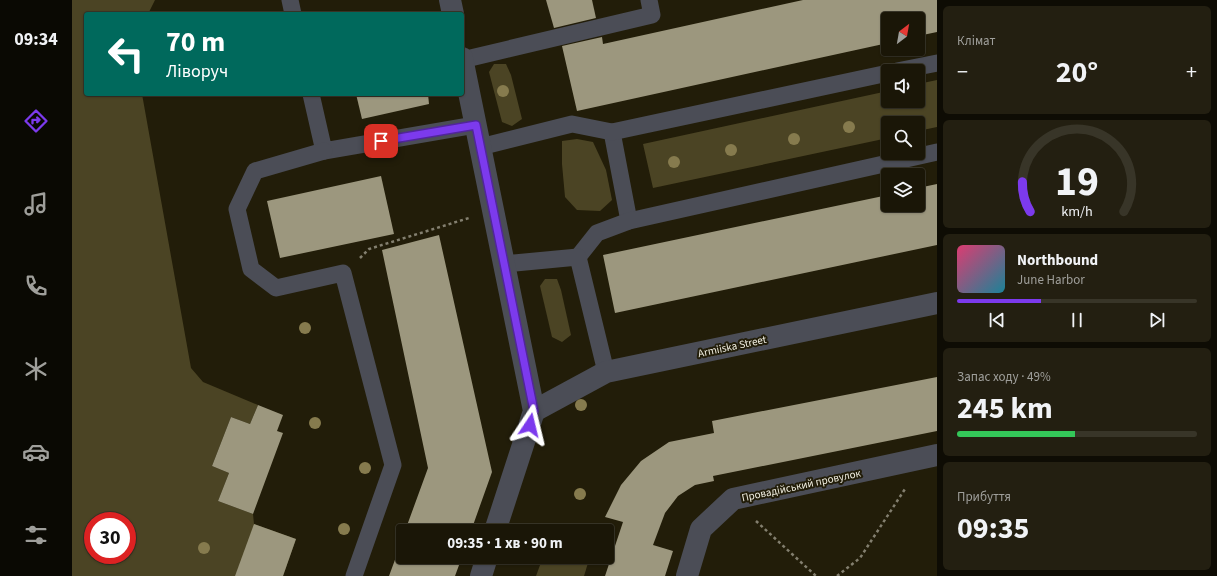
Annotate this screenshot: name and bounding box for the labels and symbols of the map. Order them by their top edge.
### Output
north arrow [881,12,925,56]
pin [364,124,398,158]
street label: Armiiska Street [697,332,768,361]
position arrow [509,404,551,446]
street label: Провадійський провулок [740,465,863,505]
speed limit sign: 30 [84,512,136,564]

